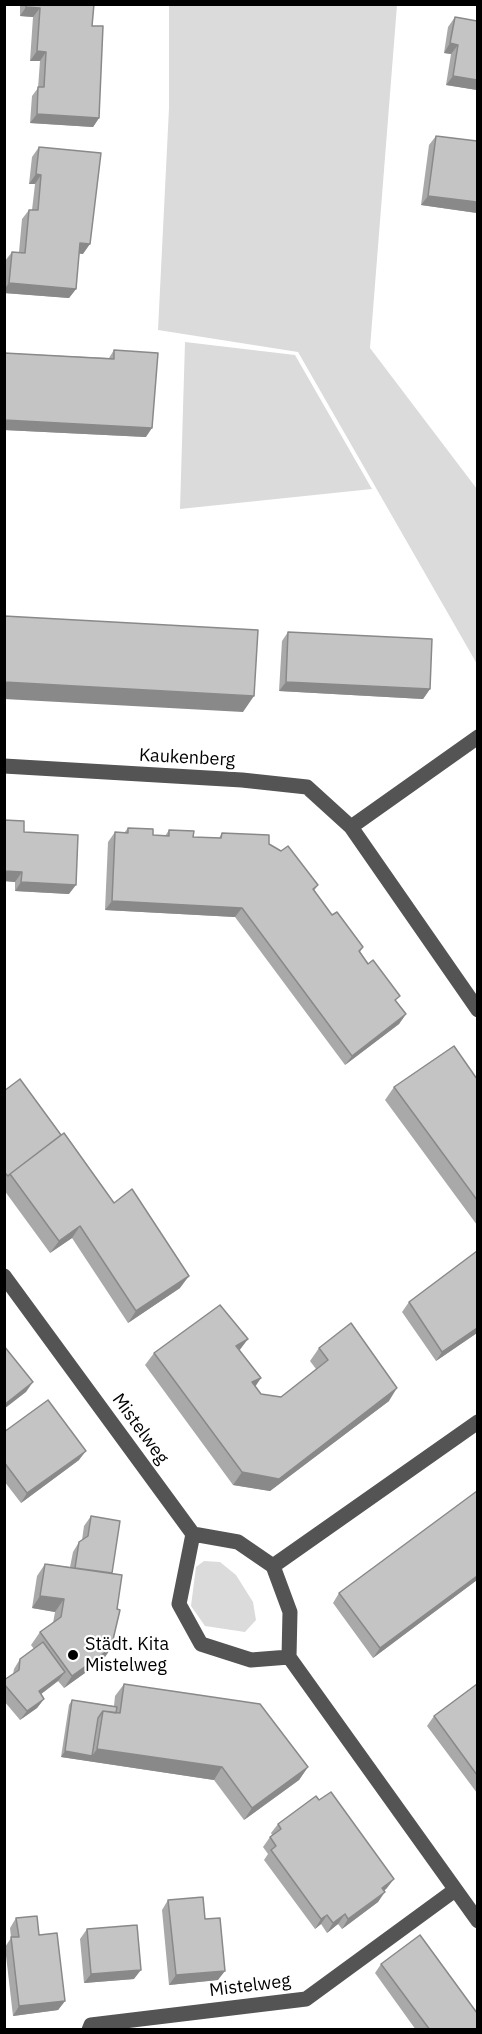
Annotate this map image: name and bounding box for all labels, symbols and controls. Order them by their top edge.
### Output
street label: Kaukenberg [138,745,236,771]
street label: Mistelweg [107,1390,173,1468]
place label: Städt. Kita Mistelweg [85,1634,169,1676]
marker: Städt. Kita Mistelweg [66,1648,80,1662]
street label: Mistelweg [208,1970,292,2002]

